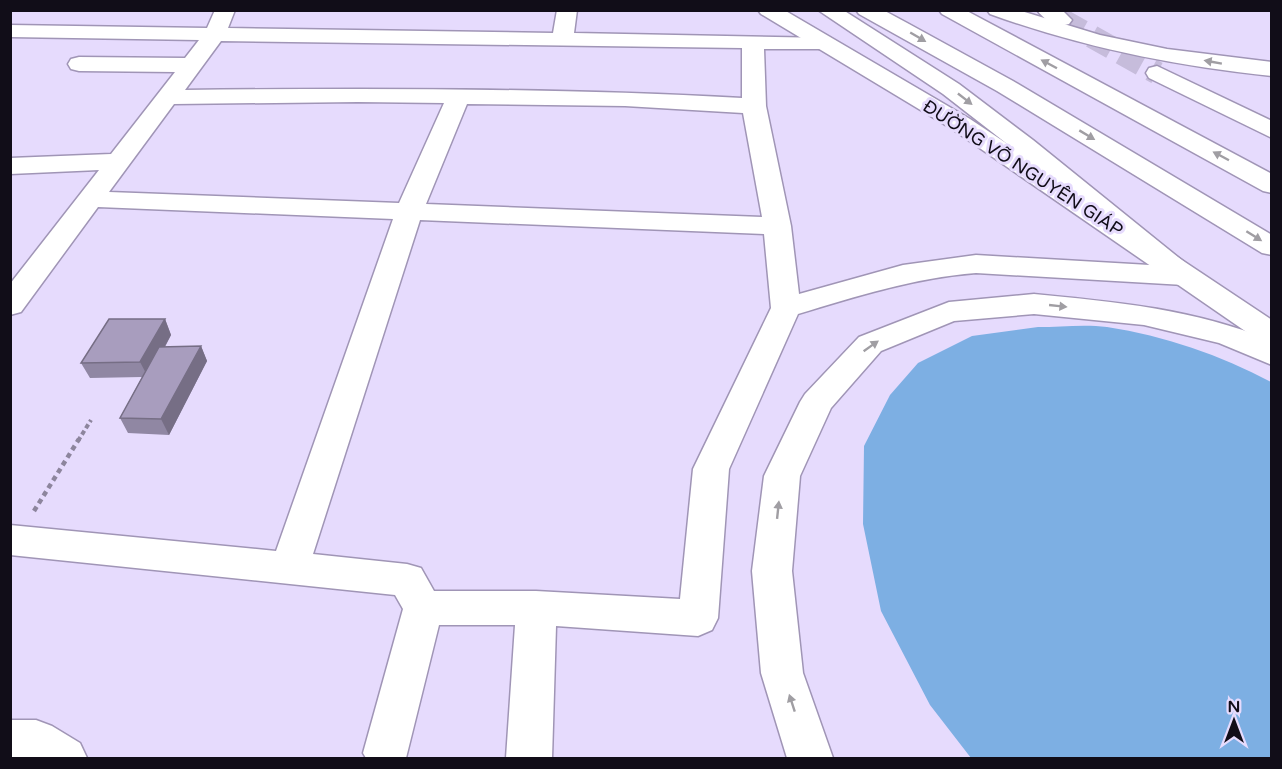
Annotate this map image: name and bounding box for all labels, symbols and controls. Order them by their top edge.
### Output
one-way arrow [910,32,927,42]
one-way arrow [1204,58,1223,67]
one-way arrow [1040,59,1057,69]
one-way arrow [957,93,972,105]
street label: ĐƯỜNG VÕ NGUYÊN GIÁP [919,95,1127,241]
one-way arrow [1079,130,1096,140]
one-way arrow [1212,151,1229,161]
one-way arrow [1246,230,1262,241]
one-way arrow [1049,301,1068,311]
one-way arrow [863,340,879,352]
one-way arrow [773,501,783,520]
north arrow [1204,691,1264,751]
one-way arrow [787,694,796,712]
text: N [1228,697,1240,717]

